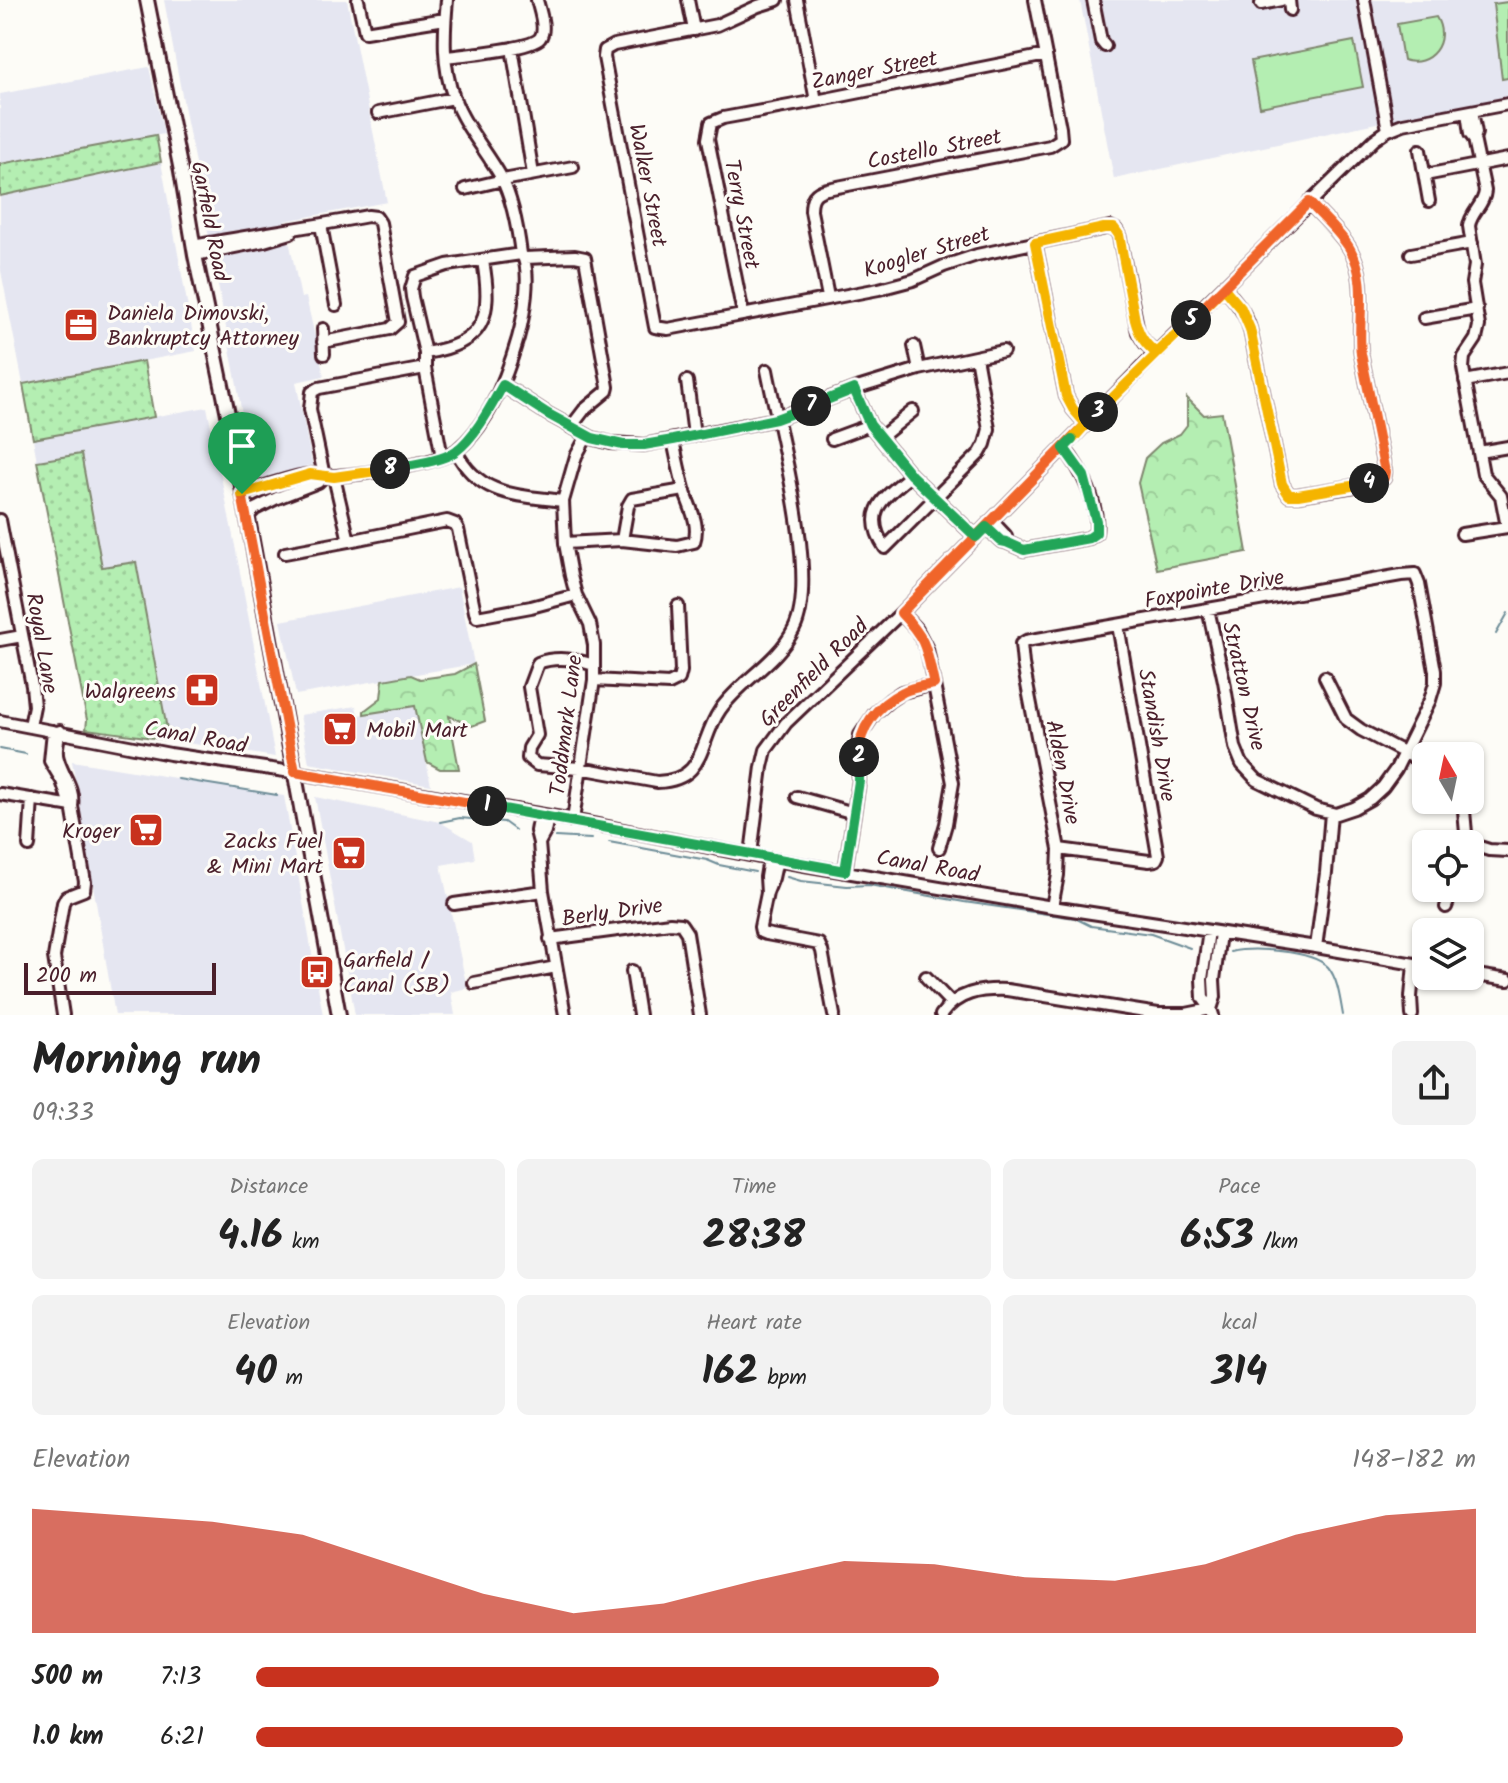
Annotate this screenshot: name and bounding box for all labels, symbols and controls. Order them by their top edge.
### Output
street label: Zanger Street [808,42,941,101]
street label: Costello Street [864,120,1005,181]
street label: Walker Street [617,121,676,251]
street label: Terry Street [713,157,768,273]
street label: Garfield Road [180,158,238,286]
street label: Koogler Street [859,217,995,289]
place label: Daniela Dimovski, Bankruptcy Attorney [107,297,299,357]
pin: 5 [1171,300,1211,340]
text: 5 [1185,302,1197,337]
office icon: Daniela Dimovski, Bankruptcy Attorney [62,306,100,344]
pin: 7 [791,386,831,426]
text: 7 [806,388,816,423]
pin: 3 [1078,392,1118,432]
text: 3 [1092,394,1104,429]
pin [208,412,276,494]
icon: arrive [220,424,264,468]
pin: 8 [370,449,410,489]
text: 8 [384,451,396,486]
pin: 4 [1349,463,1389,503]
text: 4 [1363,465,1375,500]
street label: Foxpointe Drive [1142,561,1287,620]
street label: Royal Lane [14,590,67,697]
street label: Greenfield Road [752,610,878,737]
street label: Stratton Drive [1211,619,1274,755]
street label: Toddmark Lane [541,653,594,798]
street label: Standish Drive [1127,666,1184,805]
pharmacy icon: Walgreens [183,671,221,709]
place label: Walgreens [84,675,177,710]
supermarket icon: Mobil Mart [321,710,359,748]
street label: Canal Road [141,712,251,765]
place label: Mobil Mart [366,714,468,749]
street label: Alden Drive [1034,717,1089,828]
pin: 2 [839,737,879,777]
text: 2 [853,739,865,774]
north arrow [1412,742,1484,814]
map controls [1412,742,1484,990]
pin: 1 [467,786,507,826]
text: 1 [484,788,490,823]
supermarket icon: Kroger [127,811,165,849]
place label: Kroger [62,815,122,850]
place label: Zacks Fuel & Mini Mart [207,825,324,885]
button: locate [1412,830,1484,902]
supermarket icon: Zacks Fuel & Mini Mart [330,834,368,872]
street label: Canal Road [873,841,983,894]
street label: Berly Drive [560,889,665,938]
button: layers [1412,918,1484,990]
place label: Garfield / Canal (SB) [343,944,450,1004]
bus stop icon: Garfield / Canal (SB) [298,953,336,991]
scale bar [24,959,216,995]
text: 200 m [36,959,97,994]
text: Morning run [32,1027,261,1097]
button: share [1392,1041,1476,1125]
text: 09:33 [32,1092,94,1134]
text: Distance [229,1170,308,1205]
text: Time [732,1170,776,1205]
text: Pace [1218,1170,1260,1205]
text: 4.16 [218,1205,283,1269]
text: 28:38 [703,1205,805,1269]
text: 6:53 [1180,1205,1254,1269]
text: km [283,1225,320,1260]
text: /km [1254,1225,1298,1260]
text: Elevation [227,1306,310,1341]
text: Heart rate [706,1306,802,1341]
text: kcal [1221,1306,1257,1341]
text: 40 [234,1341,277,1405]
text: 162 [701,1341,758,1405]
text: 314 [1211,1341,1267,1405]
text: m [277,1361,303,1396]
text: bpm [758,1361,807,1396]
text: Elevation [32,1439,130,1481]
text: 148–182 m [1352,1439,1476,1481]
text: 500 m [32,1656,103,1698]
text: 7:13 [160,1656,201,1698]
text: 1.0 km [32,1716,103,1758]
text: 6:21 [160,1716,204,1758]

